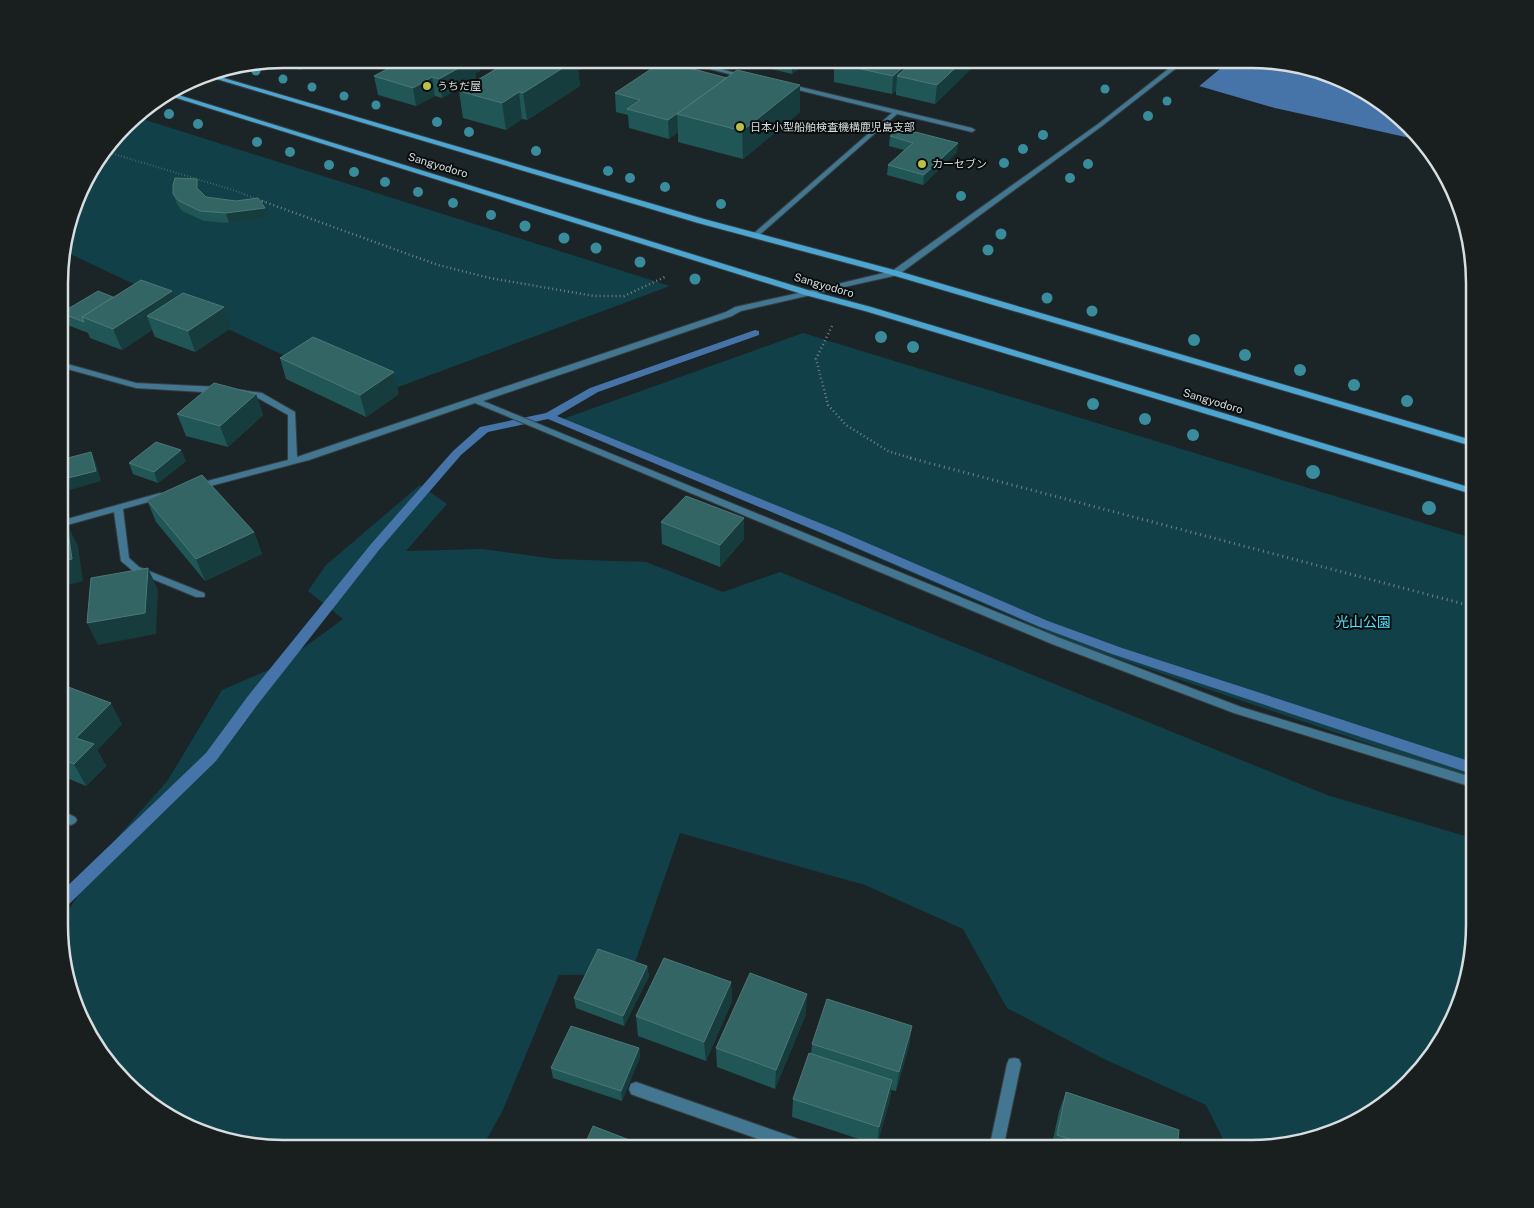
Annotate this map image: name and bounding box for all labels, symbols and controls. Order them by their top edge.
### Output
marker: うちだ屋 [421,80,433,92]
place label: うちだ屋 [437,80,481,92]
marker: 日本小型船舶検査機構鹿児島支部 [734,121,746,133]
place label: 日本小型船舶検査機構鹿児島支部 [750,121,915,133]
street label: Sangyodoro [407,150,469,180]
marker: カーセブン [916,158,928,170]
place label: カーセブン [932,158,987,170]
street label: Sangyodoro [793,271,855,299]
street label: Sangyodoro [1182,386,1244,416]
park label: 光山公園 [1335,614,1391,630]

